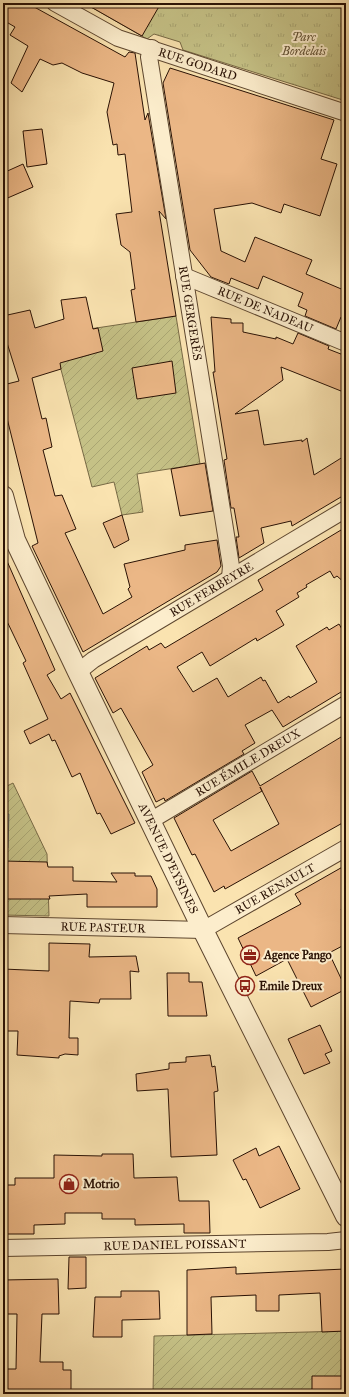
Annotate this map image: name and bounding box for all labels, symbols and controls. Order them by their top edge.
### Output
park label: Parc Bordelais [281,30,327,58]
street label: RUE GODARD [157,45,239,84]
street label: RUE GERGERÈS [176,265,206,362]
street label: RUE DE NADEAU [215,284,316,336]
street label: RUE FERBEYRE [167,559,256,620]
street label: RUE ÉMILE DREUX [193,725,304,799]
street label: AVENUE D'EYSINES [135,800,201,916]
street label: RUE RENAULT [233,860,317,917]
street label: RUE PASTEUR [60,919,146,936]
office icon: Agence Pango [239,944,261,966]
place label: Agence Pango [263,948,332,963]
bus stop icon: Emile Dreux [234,975,256,997]
place label: Emile Dreux [259,979,323,993]
shop icon: Motrio [58,1173,80,1195]
place label: Motrio [83,1177,120,1191]
street label: RUE DANIEL POISSANT [103,1237,247,1253]

